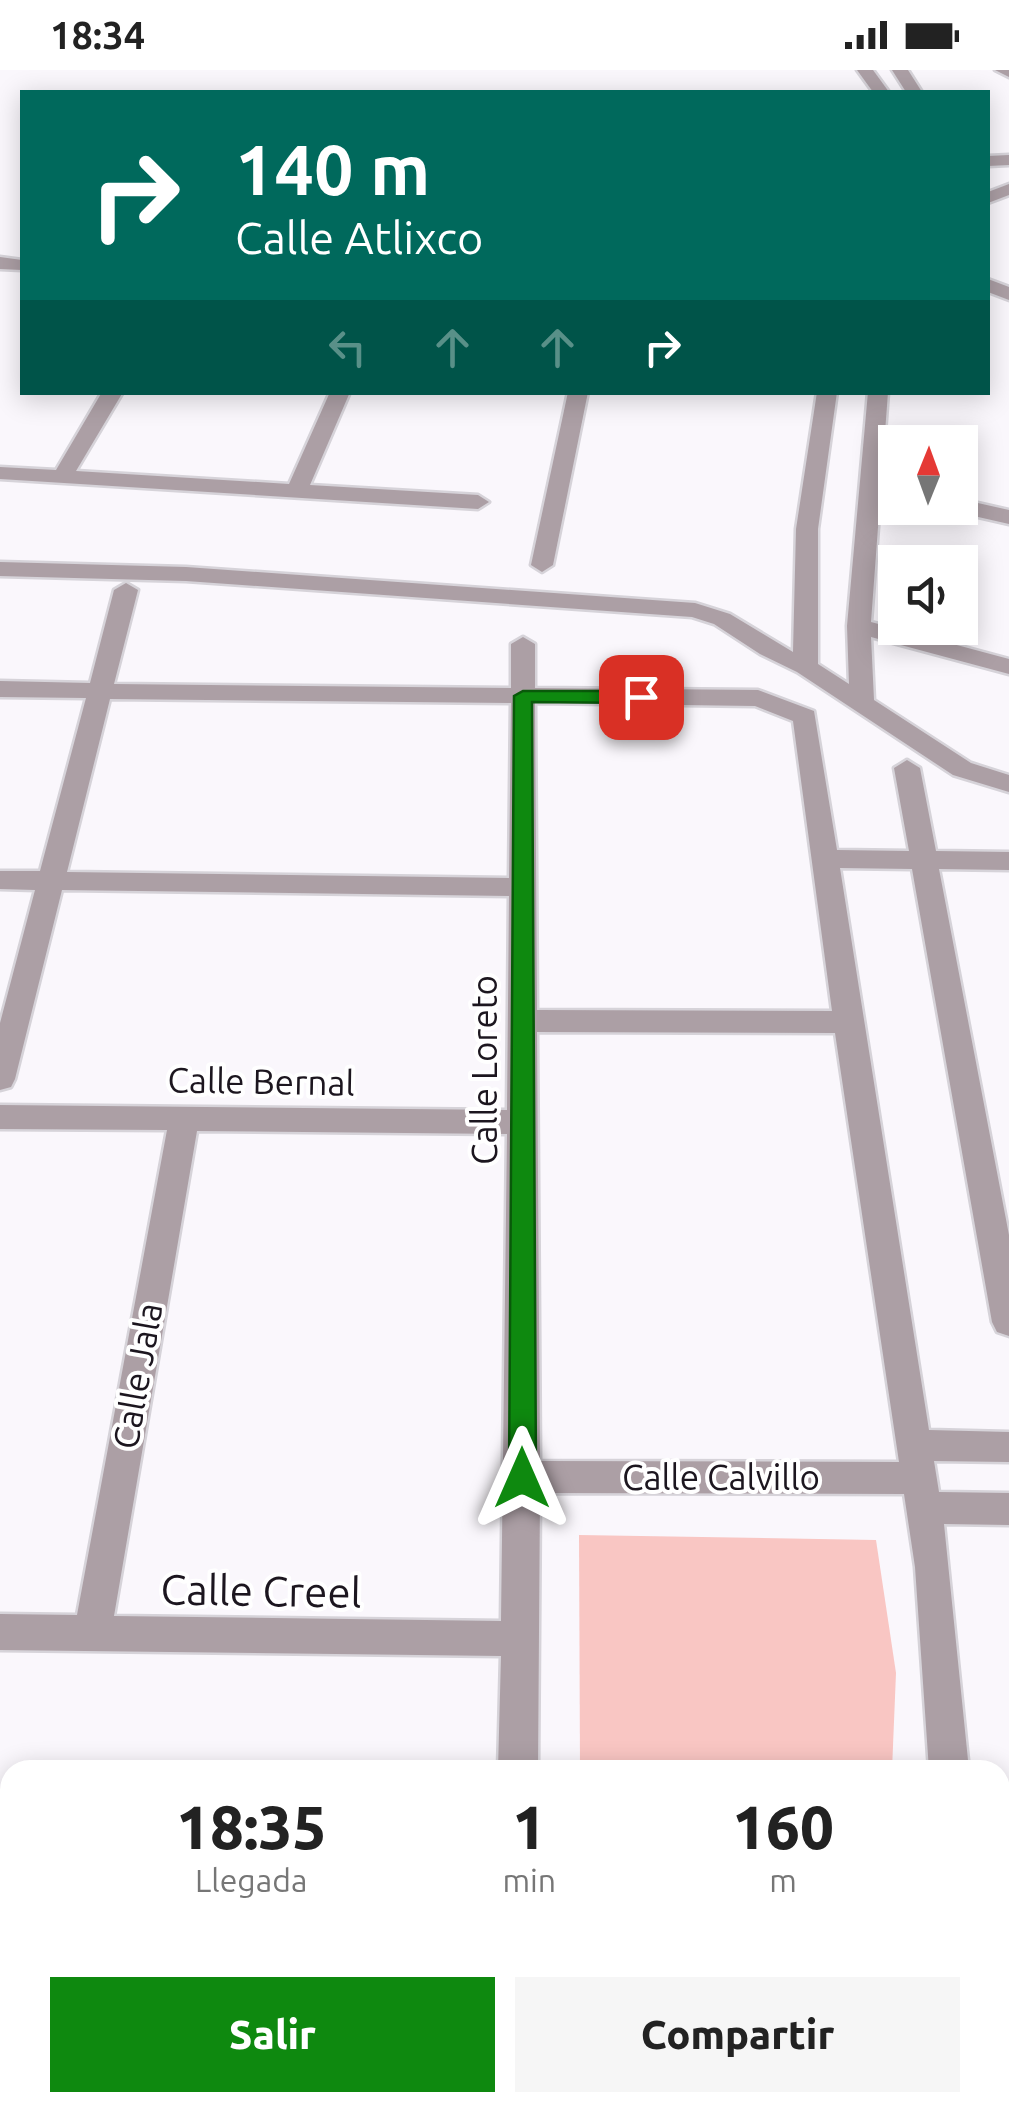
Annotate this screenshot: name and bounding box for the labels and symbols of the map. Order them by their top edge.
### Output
north arrow [878,425,978,525]
pin [599,655,684,740]
street label: Calle Loreto [464,975,504,1165]
street label: Calle Bernal [167,1059,355,1103]
street label: Calle Jala [105,1300,170,1452]
position arrow [470,1426,574,1530]
street label: Calle Calvillo [622,1457,820,1497]
street label: Calle Creel [160,1565,362,1616]

